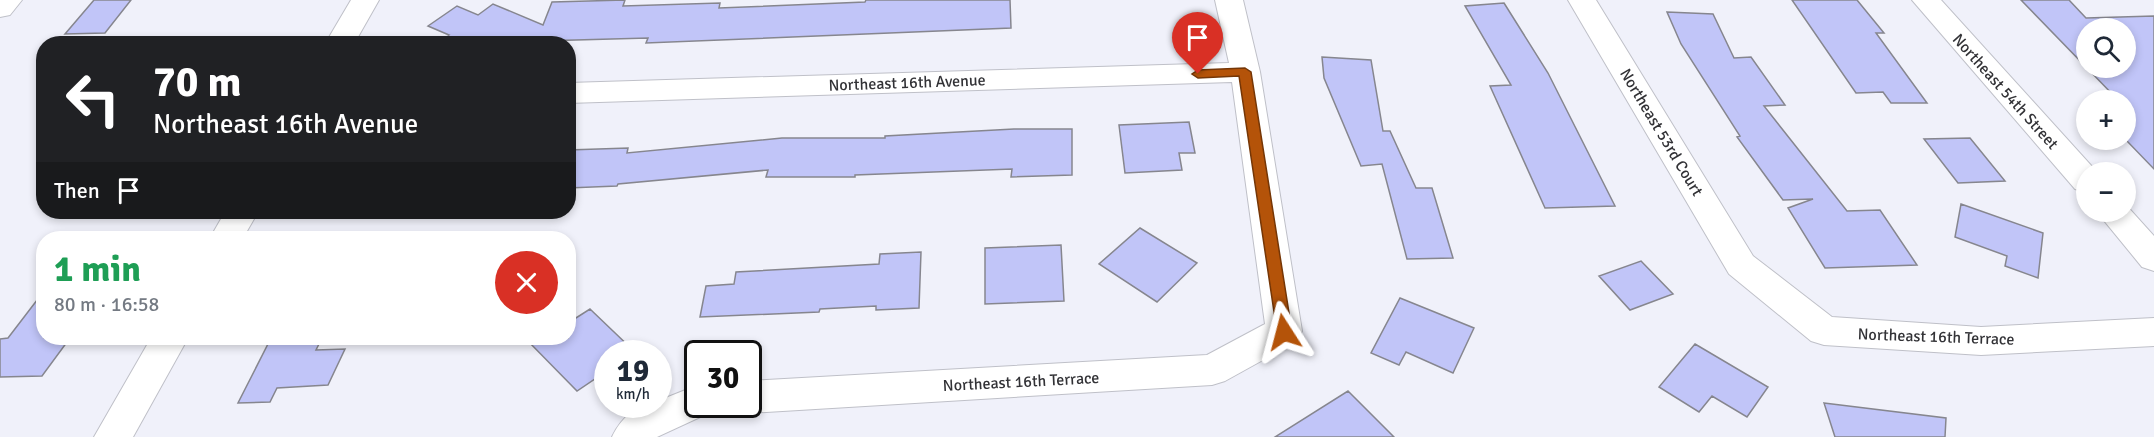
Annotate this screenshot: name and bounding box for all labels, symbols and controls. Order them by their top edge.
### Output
pin [1172,12,1223,74]
map controls [2076,18,2136,222]
button: search [2076,18,2136,78]
icon: arrive [1181,21,1214,54]
street label: Northeast 54th Street [1948,30,2063,154]
text: 70 m [153,57,242,108]
icon: left [54,60,132,138]
street label: Northeast 53rd Court [1615,65,1707,200]
street label: Northeast 16th Avenue [828,70,986,96]
button: + [2076,90,2136,150]
text: Northeast 16th Avenue [153,108,418,141]
button: − [2076,162,2136,222]
icon: arrive [112,174,145,207]
text: Then [54,177,100,204]
text: 1 min [54,247,141,292]
button: close [495,251,558,314]
text: 80 m · 16:58 [54,292,159,317]
position arrow [1252,300,1316,364]
street label: Northeast 16th Terrace [1857,324,2015,350]
speed limit sign: 30 [684,340,762,418]
text: 19 [617,353,649,390]
street label: Northeast 16th Terrace [942,368,1100,396]
text: km/h [616,385,650,403]

